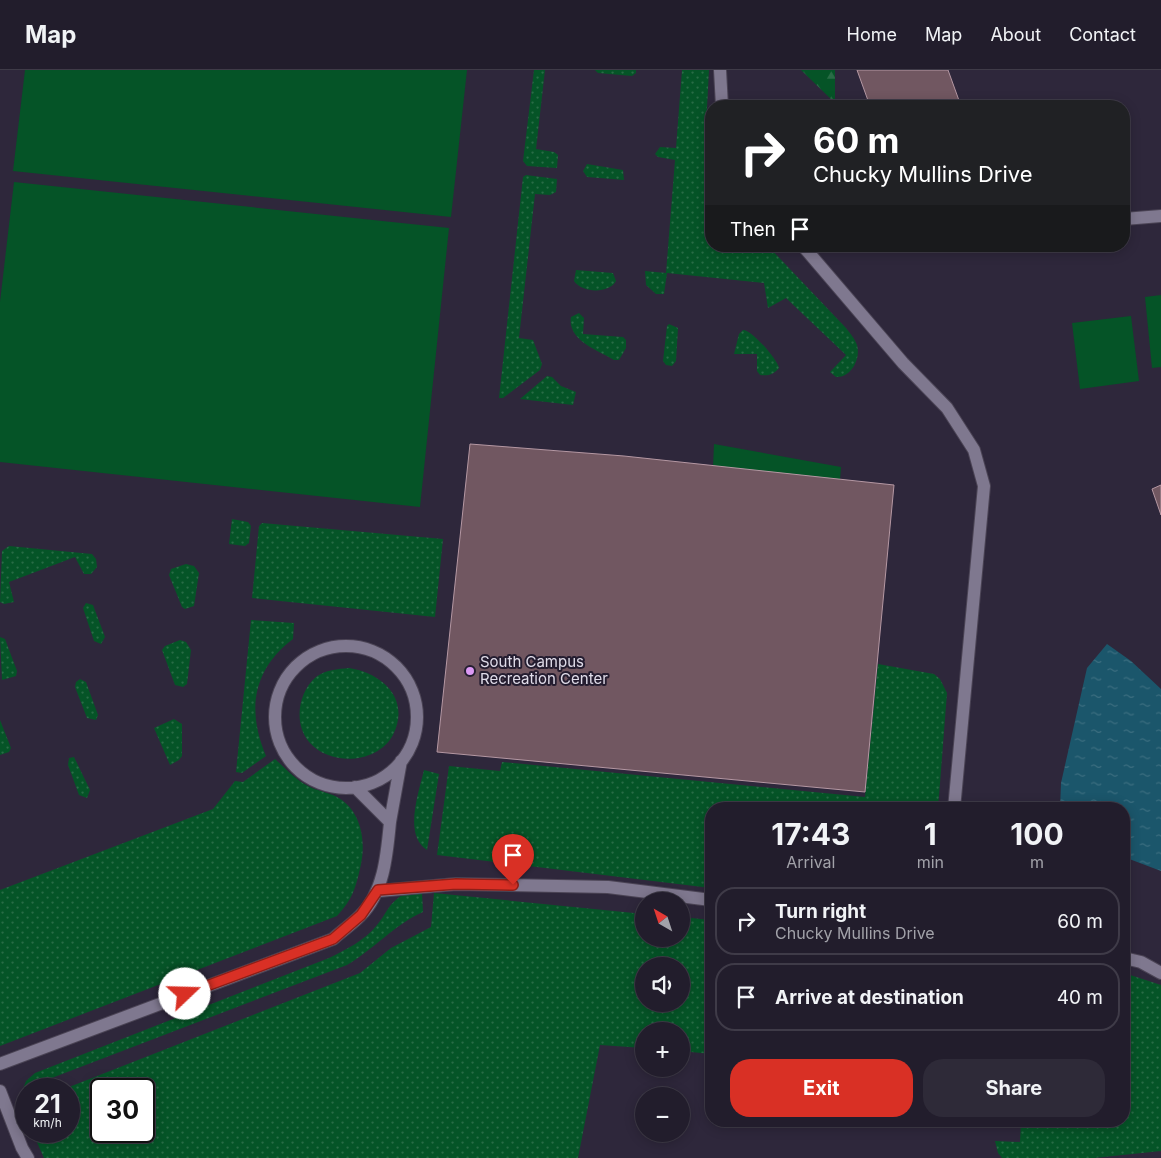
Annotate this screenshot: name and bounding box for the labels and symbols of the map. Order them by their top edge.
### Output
place label: South Campus Recreation Center [480,652,608,688]
marker: South Campus Recreation Center [464,665,476,677]
pin [492,834,534,885]
north arrow [635,892,690,948]
position arrow [158,967,210,1019]
speed limit sign: 30 [90,1078,155,1143]

